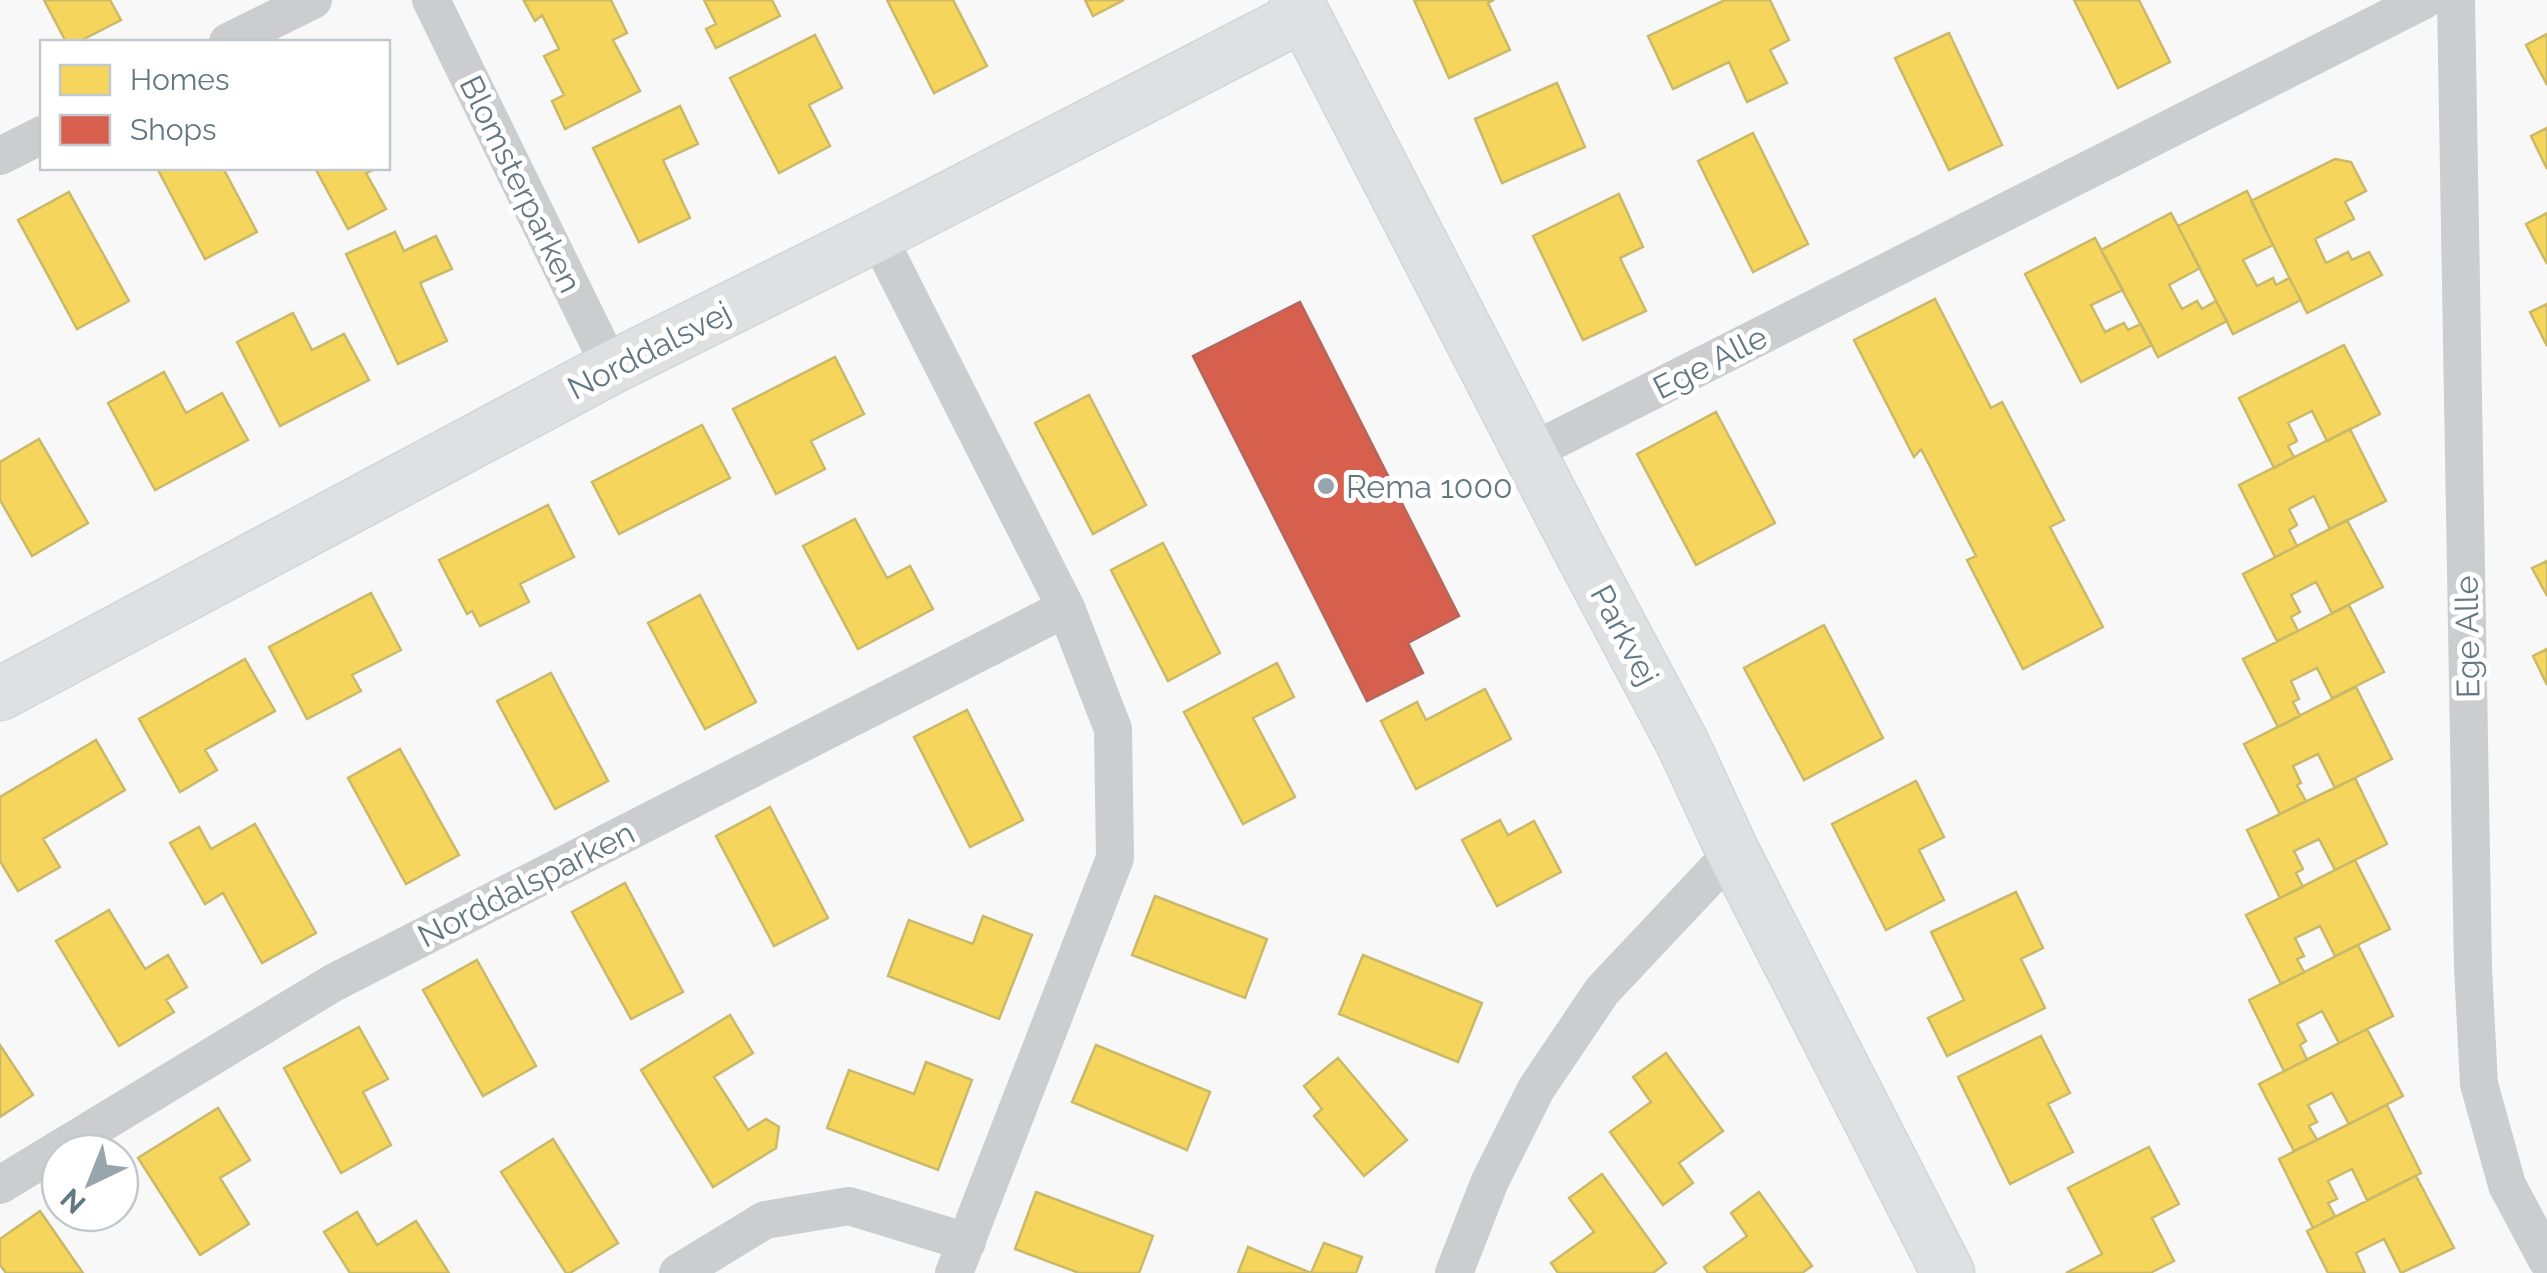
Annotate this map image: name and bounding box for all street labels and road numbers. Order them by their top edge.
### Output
street label: Blomsterparken [453,70,589,298]
street label: Norddalsvej [561,293,737,407]
street label: Ege Alle [1647,318,1773,406]
street label: Ege Alle [2447,575,2487,699]
street label: Parkvej [1583,579,1667,691]
street label: Norddalsparken [412,814,640,954]

